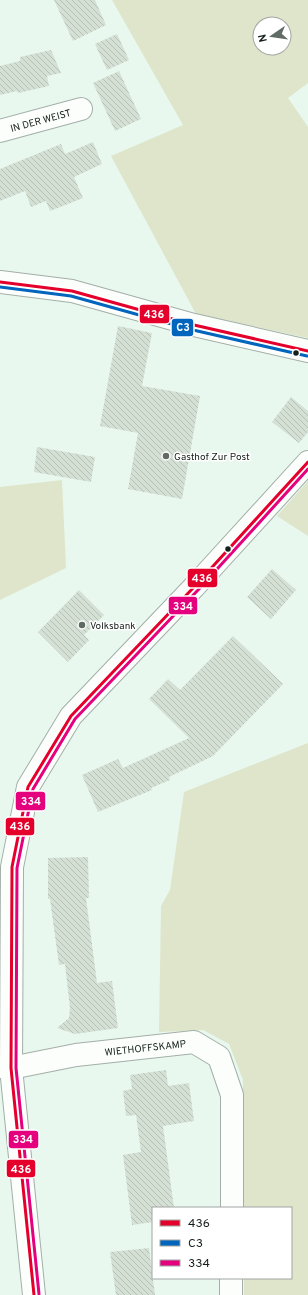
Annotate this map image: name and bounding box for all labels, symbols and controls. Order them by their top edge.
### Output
north arrow [252,16,292,56]
text: N [256,33,271,43]
street label: IN DER WEIST [9,107,73,136]
line badge: 436 [139,304,170,324]
text: 436 [144,308,164,322]
line badge: C3 [171,318,194,337]
text: C3 [176,321,190,335]
unlabelled marker [291,348,301,358]
marker: Gasthof Zur Post [161,451,171,461]
place label: Gasthof Zur Post [174,451,250,464]
unlabelled marker [223,544,233,554]
line badge: 436 [187,568,218,588]
text: 436 [192,572,212,586]
line badge: 334 [168,596,198,615]
text: 334 [173,600,193,614]
marker: Volksbank [77,620,87,630]
place label: Volksbank [90,620,136,633]
line badge: 334 [15,791,46,811]
text: 334 [21,795,41,809]
line badge: 436 [5,817,35,836]
text: 436 [10,820,30,834]
street label: WIETHOFFSKAMP [104,1038,187,1060]
line badge: 334 [8,1130,39,1149]
text: 334 [13,1133,33,1147]
line badge: 436 [6,1159,36,1178]
text: 436 [11,1163,31,1177]
legend [152,1207,292,1279]
text: 436 [188,1216,210,1232]
text: C3 [188,1236,203,1252]
text: 334 [188,1256,210,1272]

